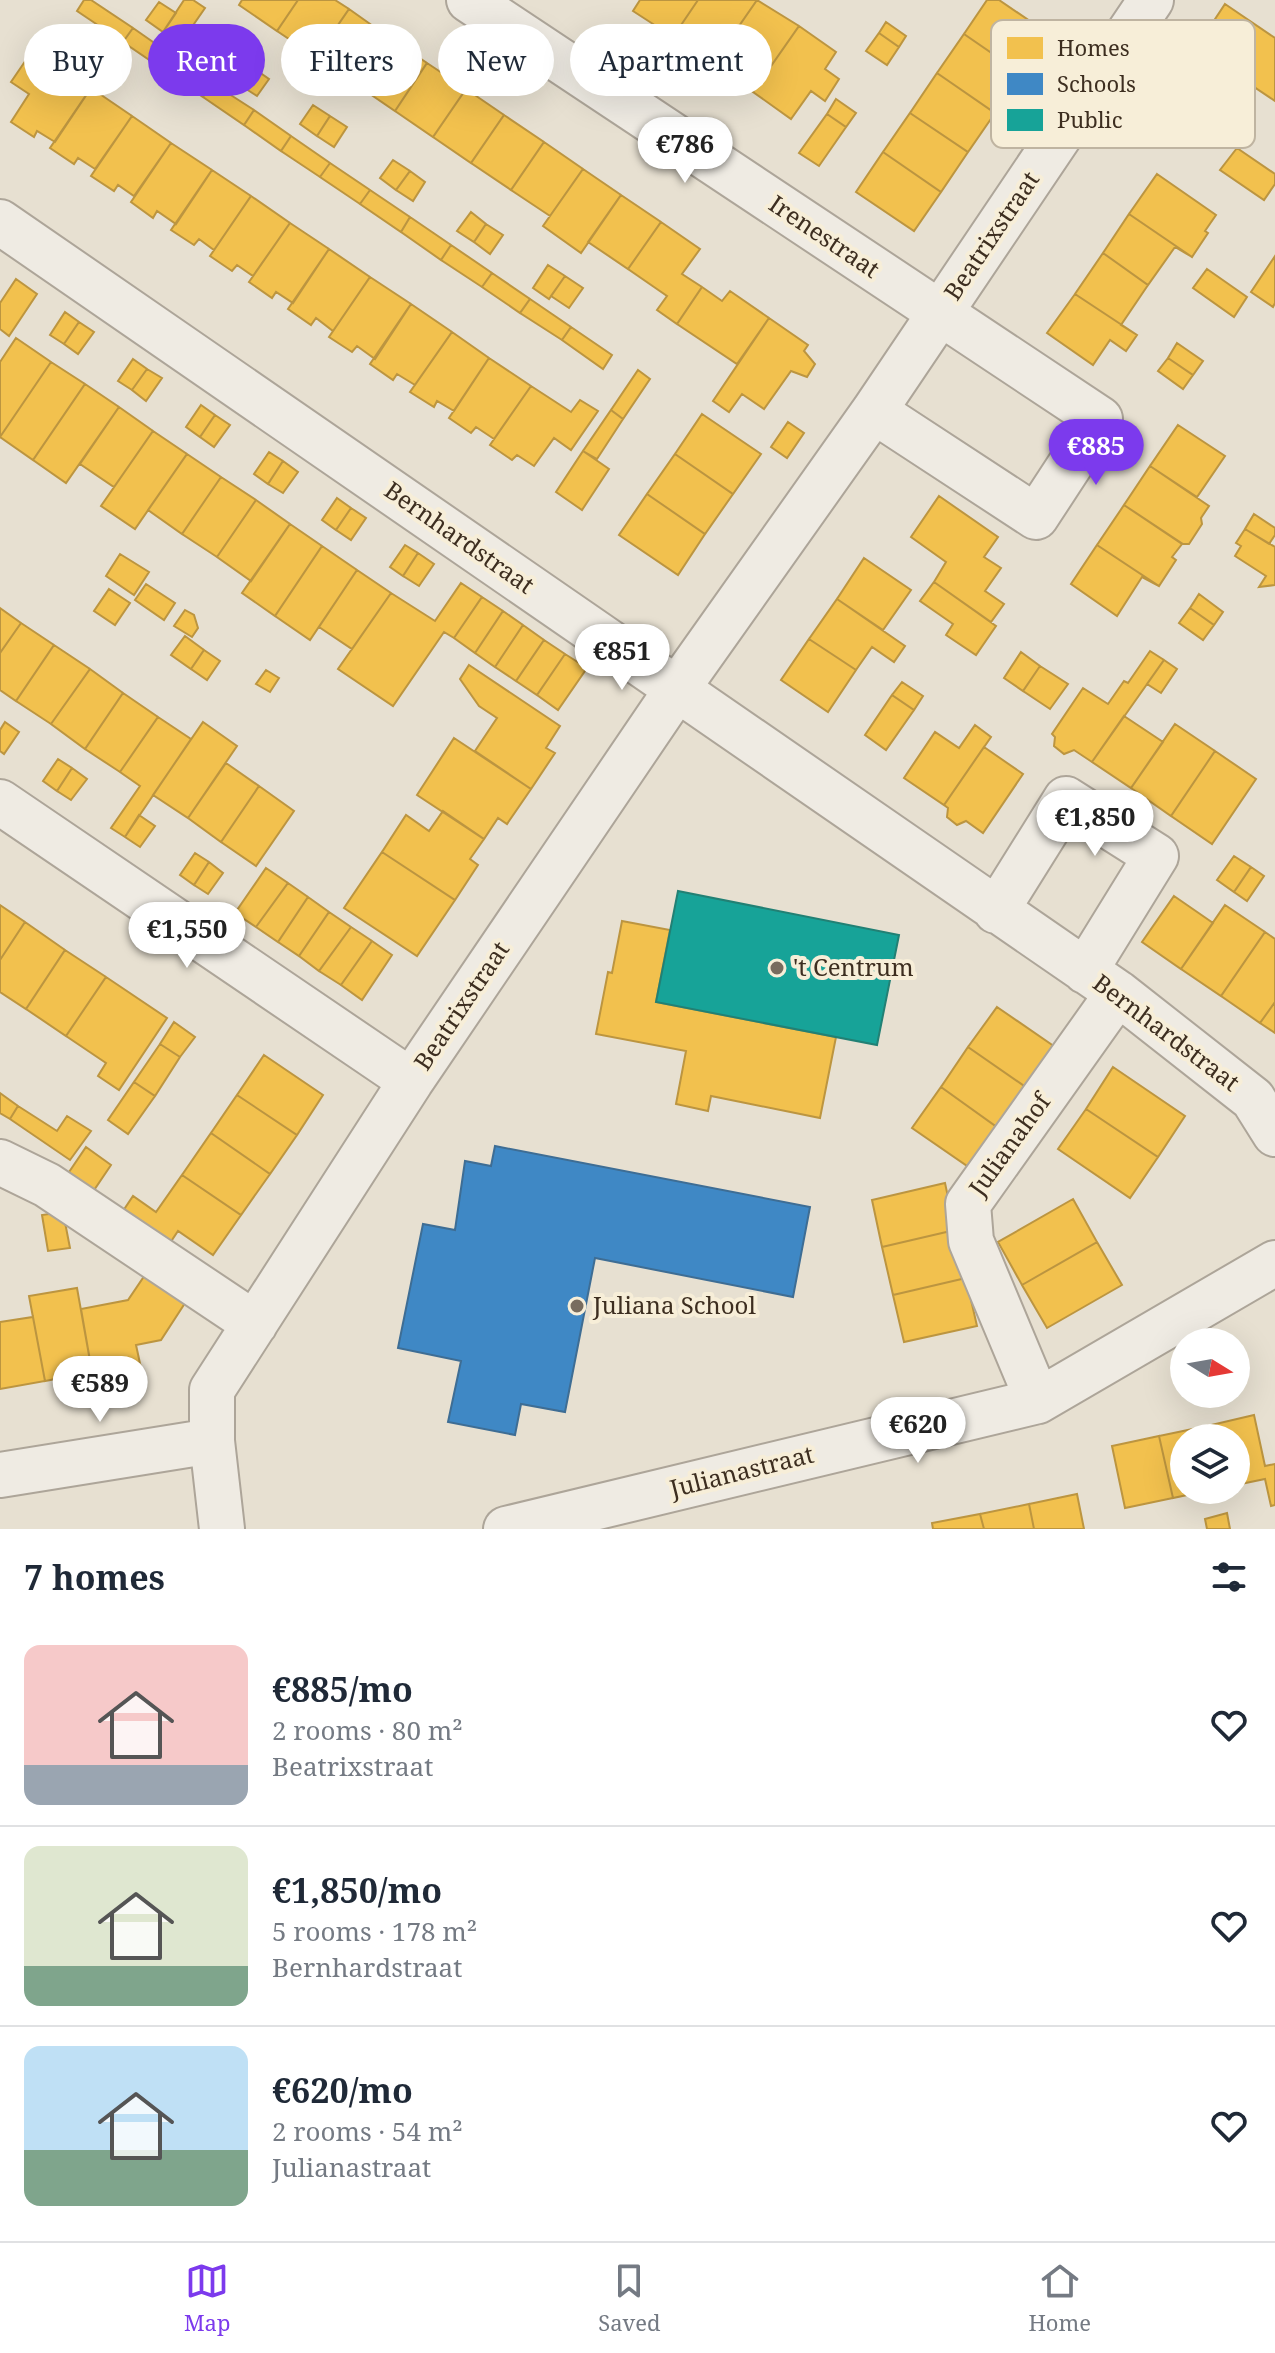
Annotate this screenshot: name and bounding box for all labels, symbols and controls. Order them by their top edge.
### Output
legend [991,20,1255,148]
chip: Buy [24,24,132,96]
chip: Rent [148,24,265,96]
chip: Filters [281,24,422,96]
chip: New [438,24,554,96]
chip: Apartment [570,24,772,96]
text: Homes [1057,32,1130,62]
text: Schools [1057,68,1136,98]
text: Public [1057,104,1122,134]
pin: €786 [638,117,732,185]
text: €786 [656,125,714,161]
street label: Beatrixstraat [935,164,1046,306]
street label: Irenestraat [763,187,887,285]
pin: €885 [1049,419,1143,487]
text: €885 [1067,427,1125,463]
street label: Bernhardstraat [378,473,541,601]
pin: €851 [575,624,669,692]
text: €851 [593,632,651,668]
pin: €1,850 [1030,790,1160,858]
text: €1,850 [1055,798,1135,834]
pin: €1,550 [122,902,252,970]
text: €1,550 [147,910,227,946]
street label: Beatrixstraat [405,934,516,1076]
place label: 't Centrum [793,950,914,983]
marker: 't Centrum [768,959,786,977]
street label: Bernhardstraat [1087,966,1247,1098]
street label: Julianahof [960,1084,1058,1203]
place label: Juliana School [592,1288,756,1321]
marker: Juliana School [568,1297,586,1315]
north arrow [1170,1328,1250,1408]
map controls [1170,1328,1250,1504]
pin: €589 [53,1356,147,1424]
text: €589 [71,1364,129,1400]
pin: €620 [871,1397,965,1465]
text: €620 [889,1405,947,1441]
button: layers [1170,1424,1250,1504]
street label: Julianastraat [665,1437,817,1505]
text: 7 homes [24,1554,165,1600]
icon: filters [1207,1555,1251,1599]
text: €885/mo [272,1666,413,1712]
icon: home [88,1677,184,1773]
icon: heart [1207,1703,1251,1747]
text: 2 rooms · 80 m² [272,1712,463,1748]
text: Beatrixstraat [272,1748,433,1784]
text: €1,850/mo [272,1867,442,1913]
icon: home [88,1878,184,1974]
icon: heart [1207,1904,1251,1948]
text: 5 rooms · 178 m² [272,1913,477,1949]
text: Bernhardstraat [272,1949,462,1985]
text: €620/mo [272,2067,413,2113]
icon: home [88,2078,184,2174]
icon: heart [1207,2104,1251,2148]
text: 2 rooms · 54 m² [272,2113,463,2149]
text: Julianastraat [272,2149,431,2185]
tab: Map [184,2259,230,2337]
tab: Saved [598,2259,661,2337]
tab: Home [1028,2259,1091,2337]

